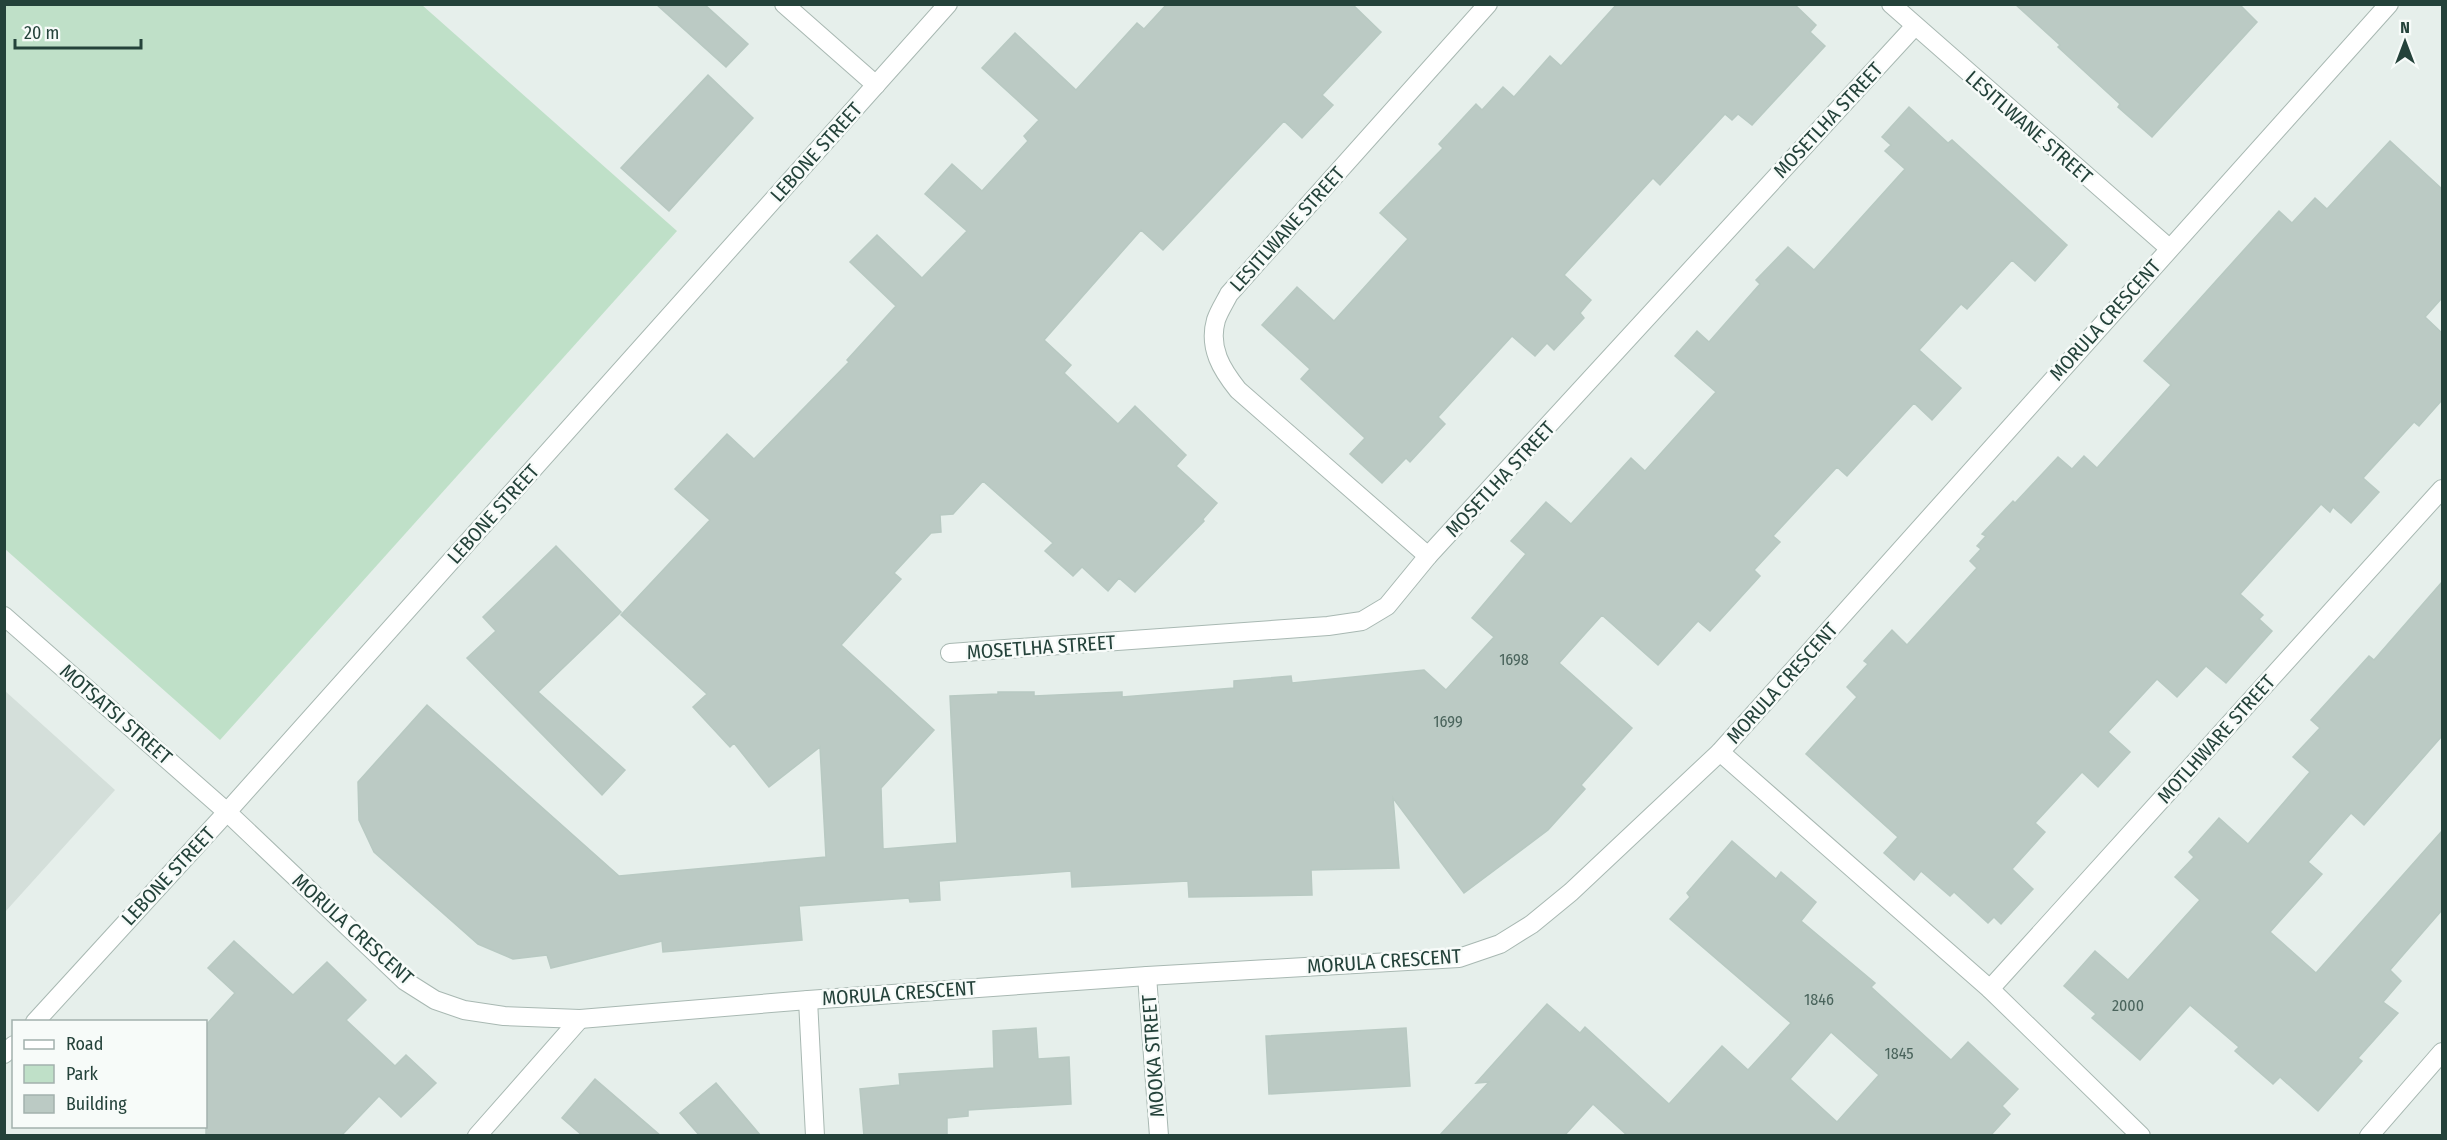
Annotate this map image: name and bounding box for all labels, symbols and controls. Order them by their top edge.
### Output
scale bar [15,12,141,50]
north arrow [2375,12,2435,72]
text: N [2400,18,2410,37]
text: 20 m [24,22,59,44]
street label: MOSETLHA STREET [1768,57,1888,183]
street label: LESITLWANE STREET [1961,65,2098,189]
street label: LEBONE STREET [765,97,867,207]
street label: LESITLWANE STREET [1225,161,1350,296]
street label: MORULA CRESCENT [2044,254,2166,385]
street label: MOSETLHA STREET [1440,416,1560,542]
street label: LEBONE STREET [442,459,544,569]
street label: MORULA CRESCENT [1721,617,1843,748]
street label: MOSETLHA STREET [966,630,1117,664]
house number: 1698 [1499,650,1529,669]
street label: MOTSATSI STREET [55,659,177,770]
street label: MOTLHWARE STREET [2152,669,2280,808]
house number: 1699 [1433,712,1463,731]
street label: LEBONE STREET [116,821,220,930]
street label: MORULA CRESCENT [288,868,419,990]
street label: MORULA CRESCENT [1306,944,1463,978]
street label: MORULA CRESCENT [821,976,978,1010]
house number: 1846 [1804,990,1834,1009]
street label: MOOKA STREET [1137,993,1169,1118]
house number: 2000 [2112,996,2144,1015]
legend [12,1020,207,1128]
text: Road [66,1033,103,1055]
house number: 1845 [1884,1044,1914,1063]
text: Park [66,1063,99,1085]
text: Building [66,1093,127,1115]

